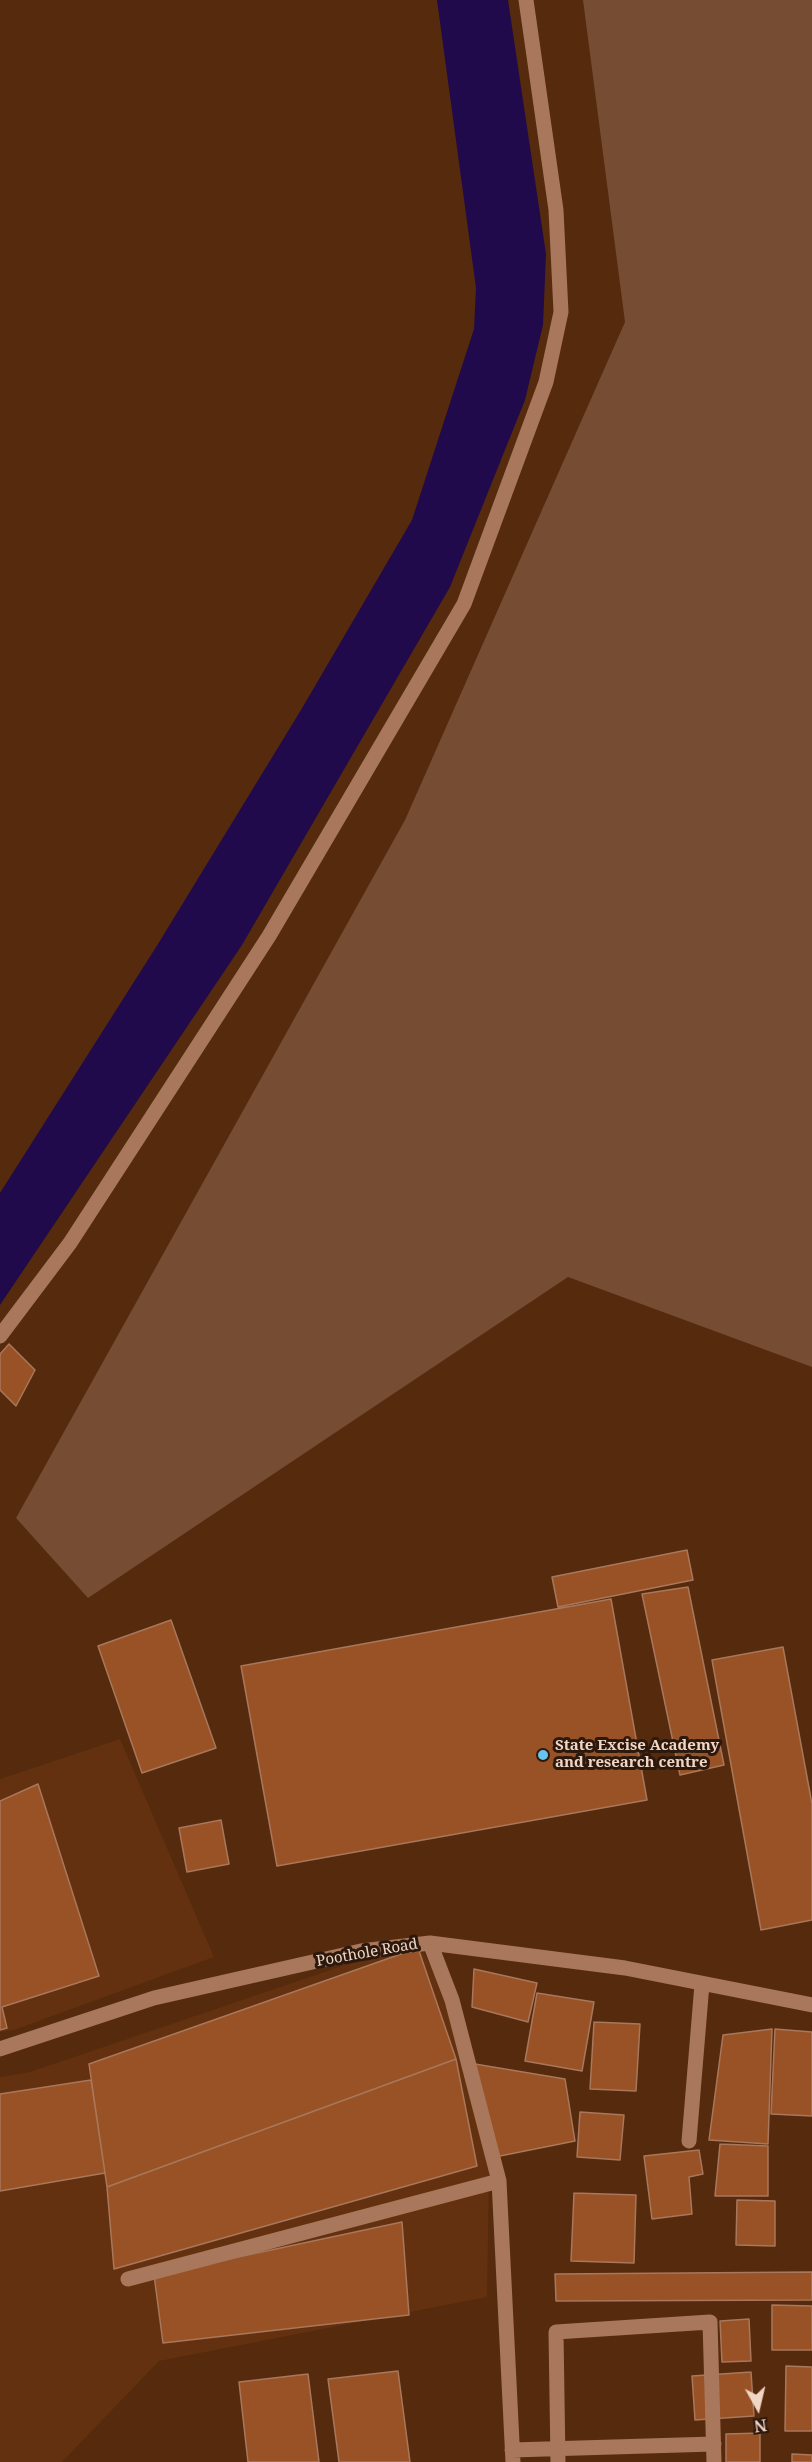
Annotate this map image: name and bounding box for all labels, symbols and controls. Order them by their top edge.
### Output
place label: State Excise Academy and research centre [555,1737,719,1772]
marker: State Excise Academy and research centre [536,1748,550,1762]
street label: Poothole Road [315,1935,419,1971]
north arrow [728,2378,788,2438]
text: N [753,2414,768,2438]

